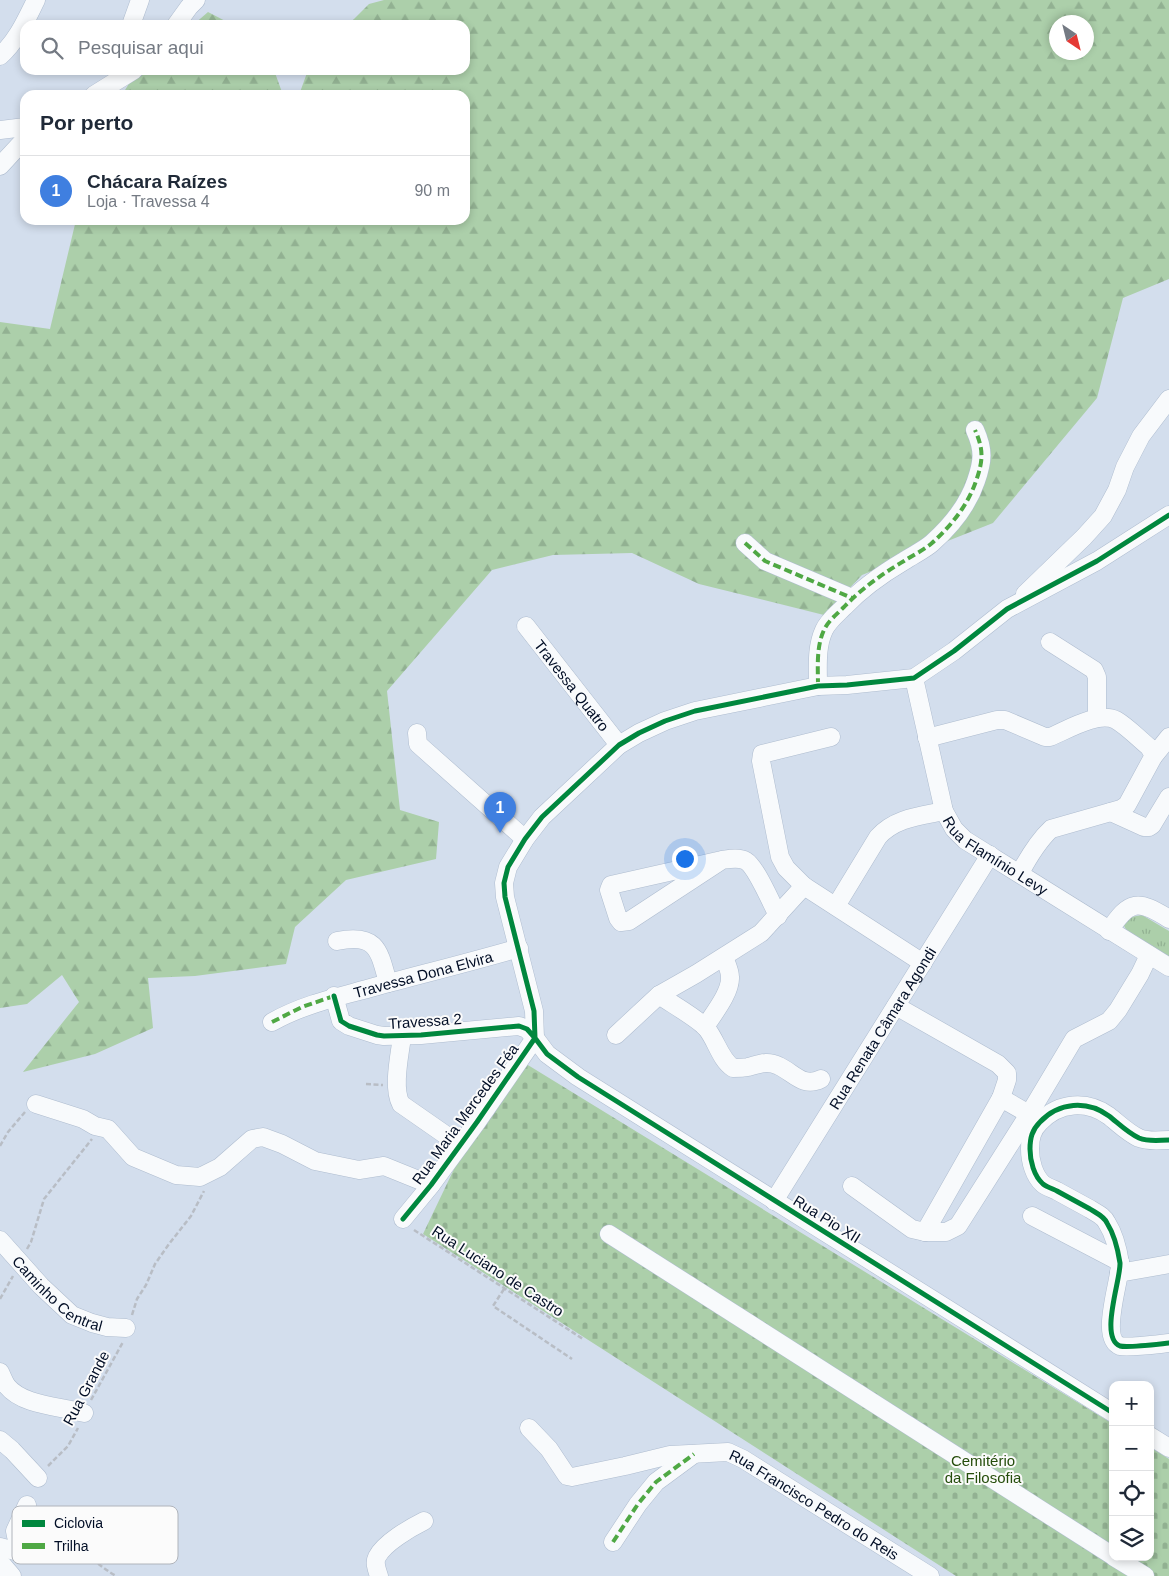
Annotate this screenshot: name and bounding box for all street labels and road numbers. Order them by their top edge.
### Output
street label: Travessa Quatro [531,636,613,734]
street label: Rua Flamínio Levy [940,813,1051,898]
street label: Rua Renata Câmara Agondi [825,944,939,1112]
street label: Travessa Dona Elvira [352,947,495,1001]
street label: Travessa 2 [388,1010,462,1032]
street label: Rua Maria Mercedes Féa [408,1040,522,1187]
street label: Rua Pio XII [790,1192,864,1246]
street label: Rua Luciano de Castro [429,1222,567,1320]
street label: Caminho Central [9,1252,105,1334]
street label: Rua Grande [59,1348,113,1428]
street label: Rua Francisco Pedro do Reis [727,1446,902,1563]

